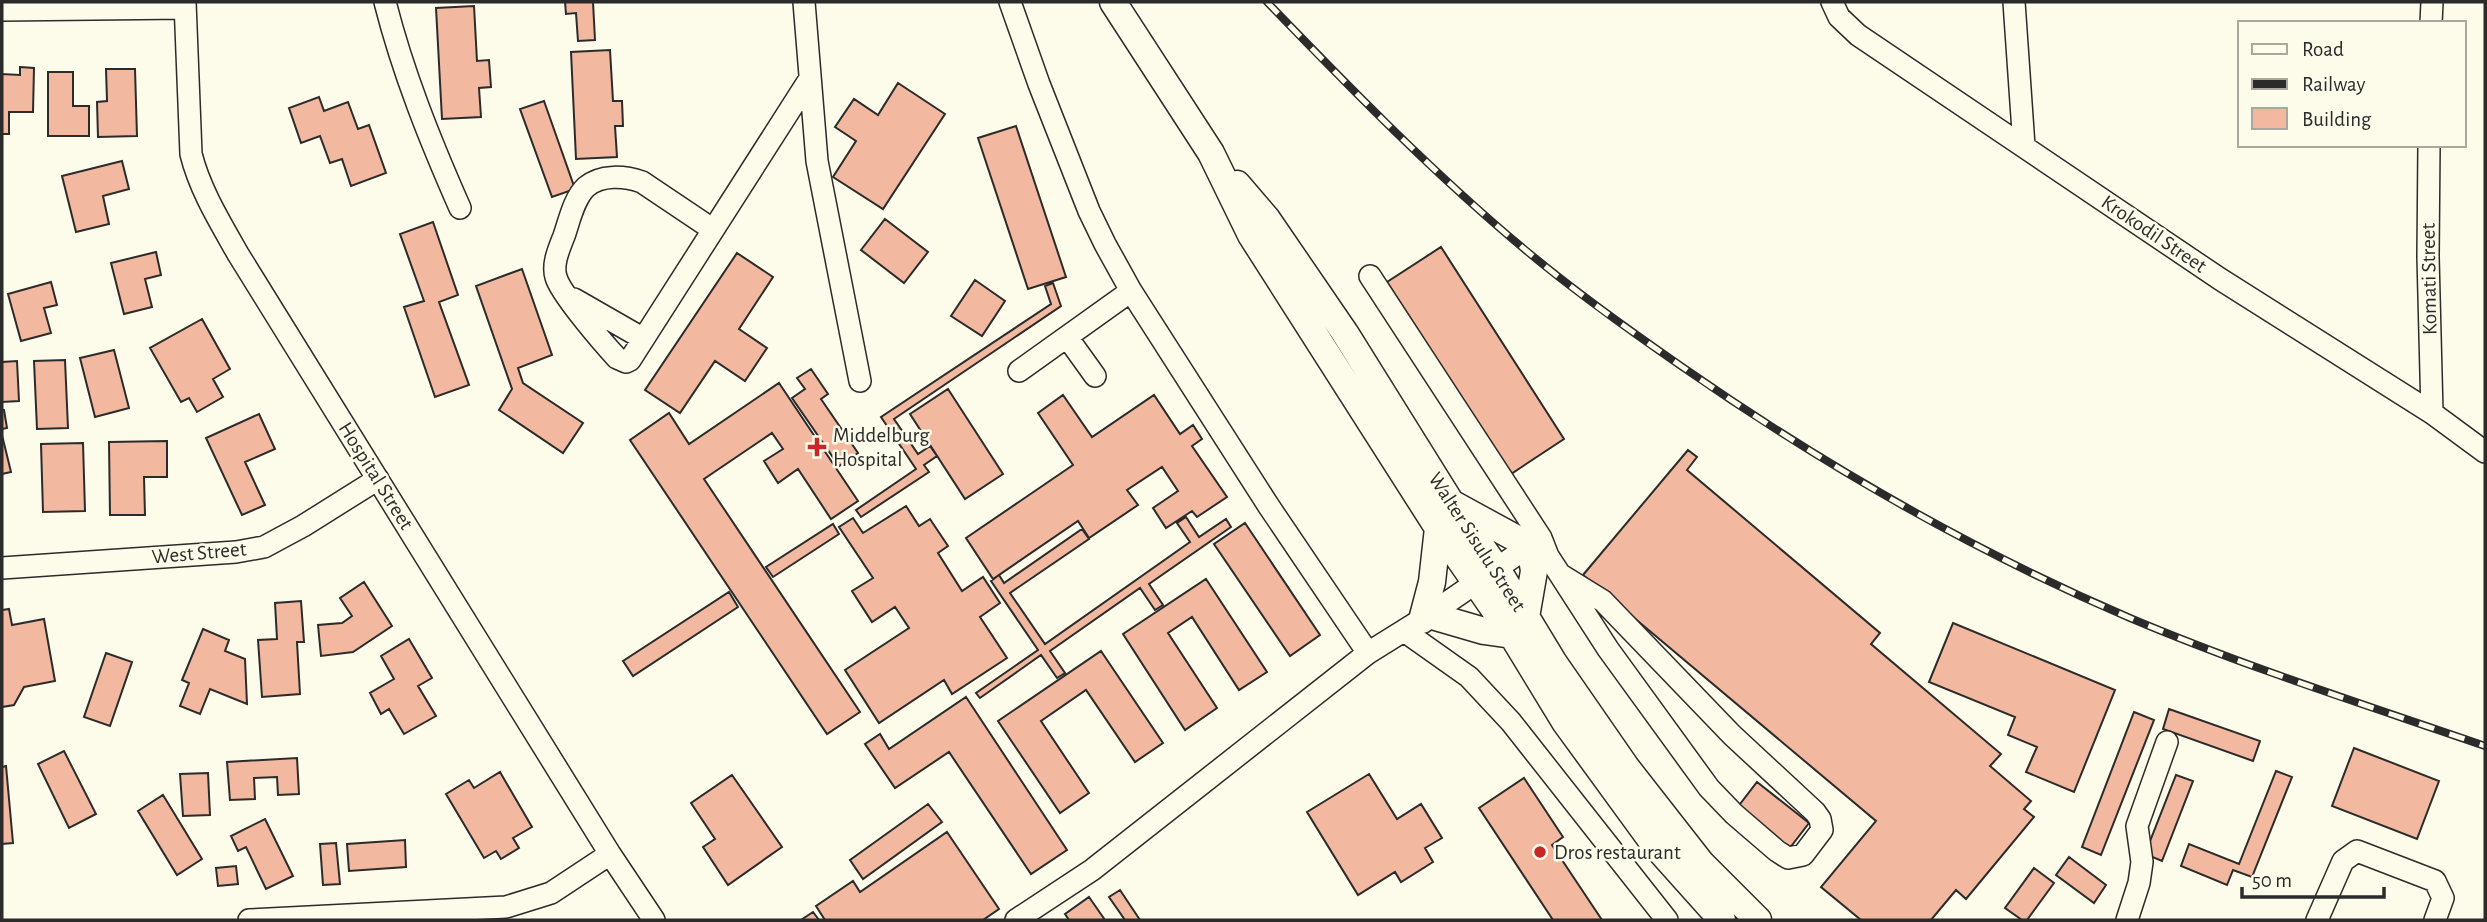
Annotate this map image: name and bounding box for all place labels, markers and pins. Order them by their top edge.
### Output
place label: Middelburg Hospital [833,425,930,470]
marker: Middelburg Hospital [807,437,827,457]
place label: Dros restaurant [1554,842,1681,863]
marker: Dros restaurant [1532,844,1548,860]

